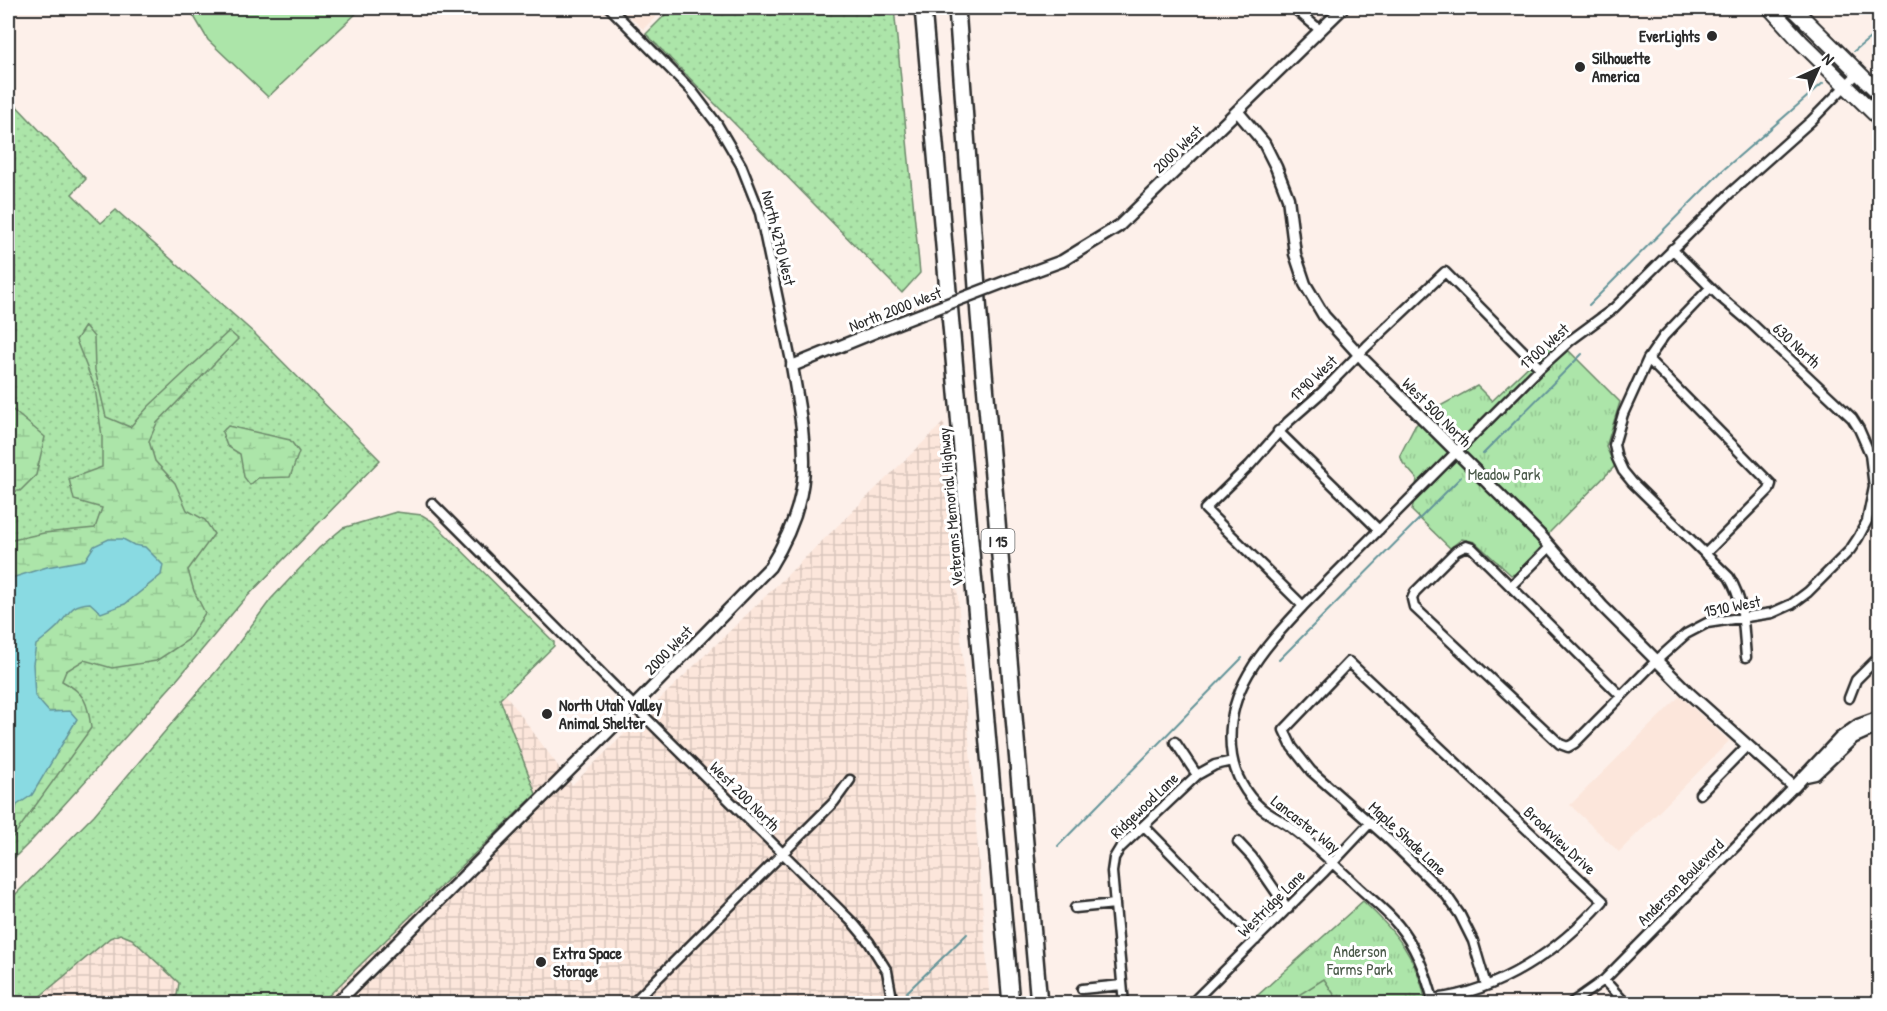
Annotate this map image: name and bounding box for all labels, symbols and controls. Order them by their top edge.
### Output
place label: EverLights [1639,25,1701,48]
marker: EverLights [1705,29,1719,43]
north arrow [1788,39,1848,99]
place label: Silhouette America [1592,47,1651,87]
text: N [1818,48,1840,70]
marker: Silhouette America [1573,60,1587,74]
street label: 2000 West [1148,120,1207,178]
street label: North 4270 West [757,188,802,288]
street label: North 2000 West [846,281,945,337]
street label: 630 North [1768,317,1826,373]
street label: 1700 West [1514,318,1574,374]
street label: 1790 West [1284,349,1342,406]
street label: West 500 North [1398,373,1477,452]
street label: Veterans Memorial Highway [932,426,968,587]
park label: Meadow Park [1468,463,1541,485]
road number: I 15 [982,529,1014,553]
street label: 1510 West [1702,590,1763,622]
street label: 2000 West [639,620,697,679]
place label: North Utah Valley Animal Shelter [559,694,663,734]
marker: North Utah Valley Animal Shelter [540,707,554,721]
street label: West 200 North [705,756,785,836]
street label: Ridgewood Lane [1105,767,1183,843]
street label: Lancaster Way [1267,790,1346,858]
street label: Maple Shade Lane [1364,796,1452,880]
street label: Brookview Drive [1519,801,1601,880]
street label: Anderson Boulevard [1632,834,1728,930]
street label: Westridge Lane [1233,864,1310,941]
park label: Anderson Farms Park [1326,940,1393,980]
place label: Extra Space Storage [553,942,623,983]
marker: Extra Space Storage [534,955,548,969]

